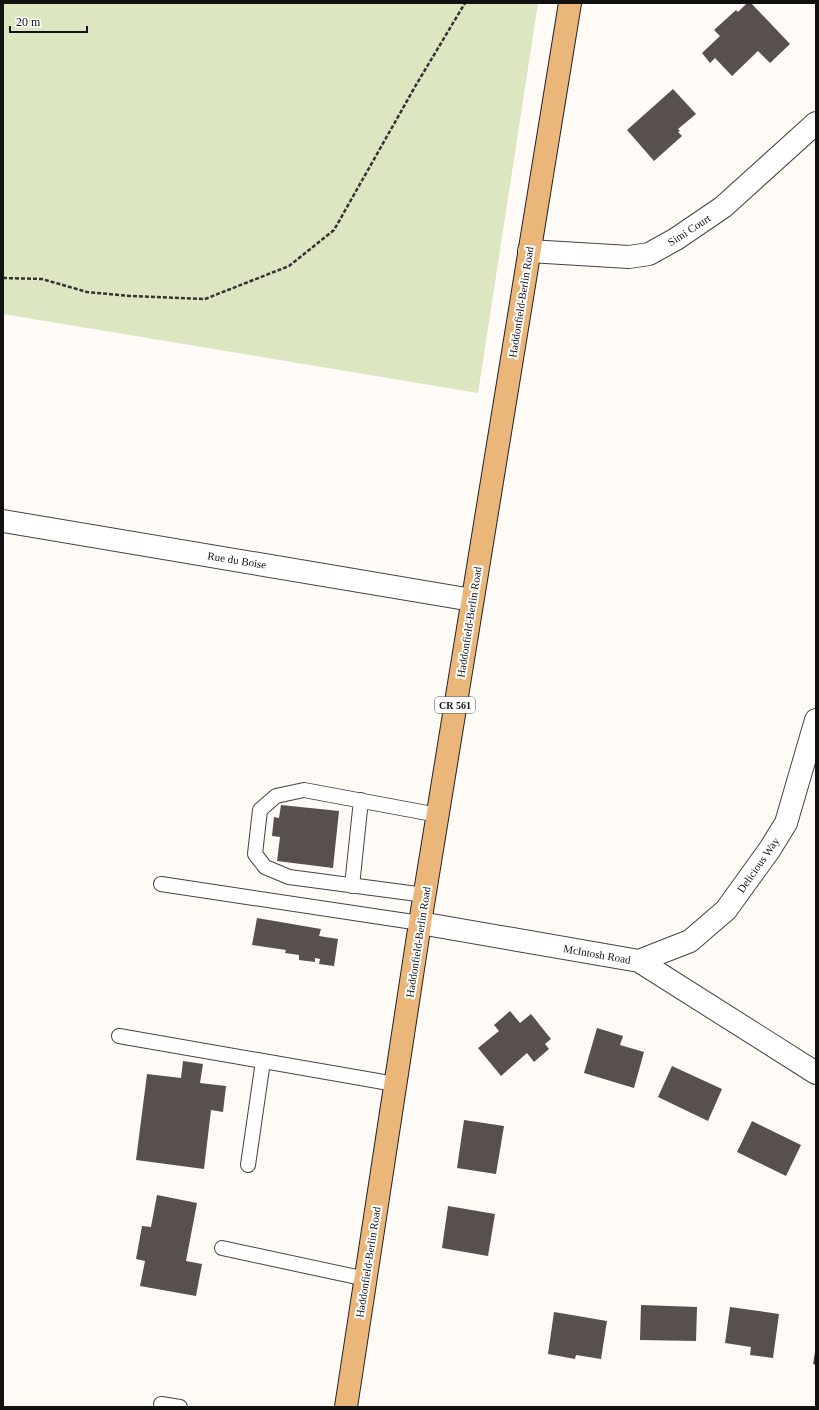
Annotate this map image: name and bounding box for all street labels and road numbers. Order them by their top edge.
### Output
street label: Simi Court [665,212,713,248]
street label: Haddonfield-Berlin Road [506,245,536,358]
street label: Rue du Boise [207,549,267,571]
street label: Haddonfield-Berlin Road [454,565,484,678]
road number: CR 561 [435,697,475,713]
street label: Delicious Way [735,835,782,895]
street label: Haddonfield-Berlin Road [403,885,433,998]
street label: McIntosh Road [562,942,632,966]
street label: Haddonfield-Berlin Road [353,1205,383,1318]

